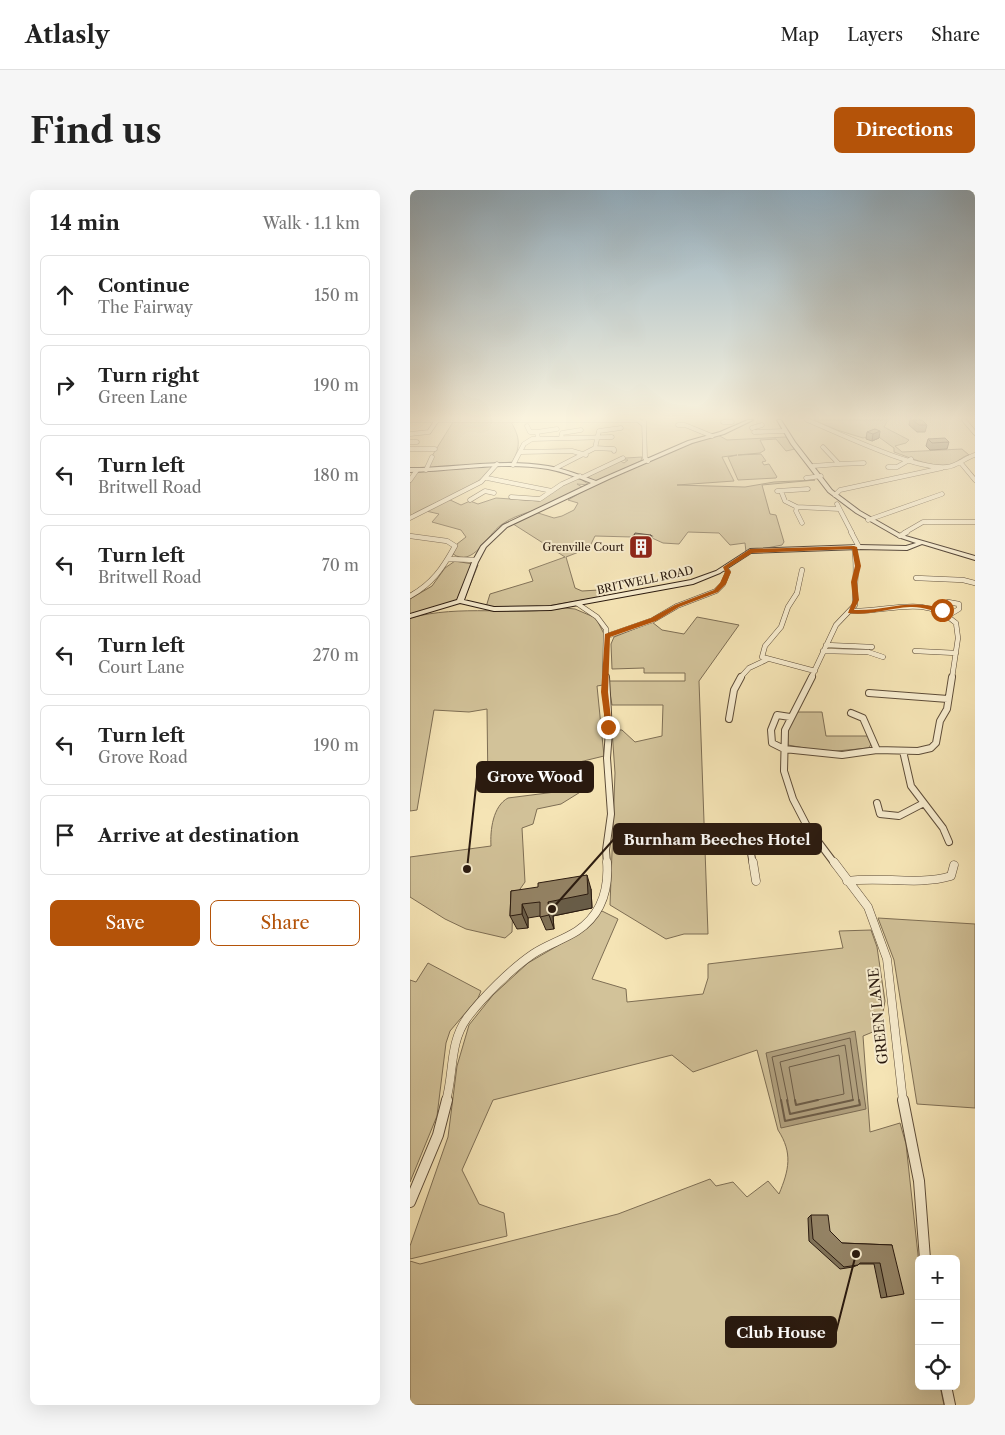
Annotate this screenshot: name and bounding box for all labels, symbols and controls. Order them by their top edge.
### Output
text: Atlasly [25,20,109,49]
text: Map [781,24,819,46]
text: Layers [847,24,903,46]
text: Share [931,24,980,46]
button: Directions [834,107,975,153]
text: Find us [30,109,162,152]
text: 14 min [50,210,120,235]
text: Walk · 1.1 km [263,213,360,233]
text: Continue [98,274,190,297]
icon: ahead [51,281,79,309]
text: 150 m [314,285,359,305]
text: The Fairway [98,297,193,317]
text: Turn right [98,364,199,387]
icon: right [51,371,79,399]
text: 190 m [314,375,359,395]
text: Green Lane [98,387,188,407]
text: Turn left [98,454,185,477]
icon: left [51,461,79,489]
text: 180 m [313,465,359,485]
text: Britwell Road [98,477,202,497]
building icon: Grenville Court [628,534,654,560]
place label: Grenville Court [542,540,624,554]
text: Turn left [98,544,185,567]
icon: left [51,551,79,579]
text: 70 m [322,555,359,575]
street label: BRITWELL ROAD [595,563,695,597]
text: Britwell Road [98,567,202,587]
route start [931,599,954,622]
text: Turn left [98,634,185,657]
icon: left [51,641,79,669]
text: 270 m [313,645,359,665]
text: Court Lane [98,657,185,677]
route end [597,716,620,739]
text: Turn left [98,724,185,747]
icon: left [51,731,79,759]
text: 190 m [314,735,359,755]
text: Grove Road [98,747,188,767]
callout: Grove Wood [477,762,593,792]
text: Grove Wood [487,767,583,786]
icon: arrive [51,821,79,849]
text: Arrive at destination [98,824,299,847]
callout: Burnham Beeches Hotel [614,824,821,854]
text: Burnham Beeches Hotel [624,830,810,849]
button: Save [50,900,200,946]
button: Share [210,900,360,946]
street label: GREEN LANE [864,967,892,1065]
map controls [915,1255,960,1390]
button: + [915,1255,960,1300]
button: − [915,1300,960,1345]
callout: Club House [726,1317,836,1347]
text: Club House [736,1323,826,1342]
button: locate [915,1345,960,1390]

